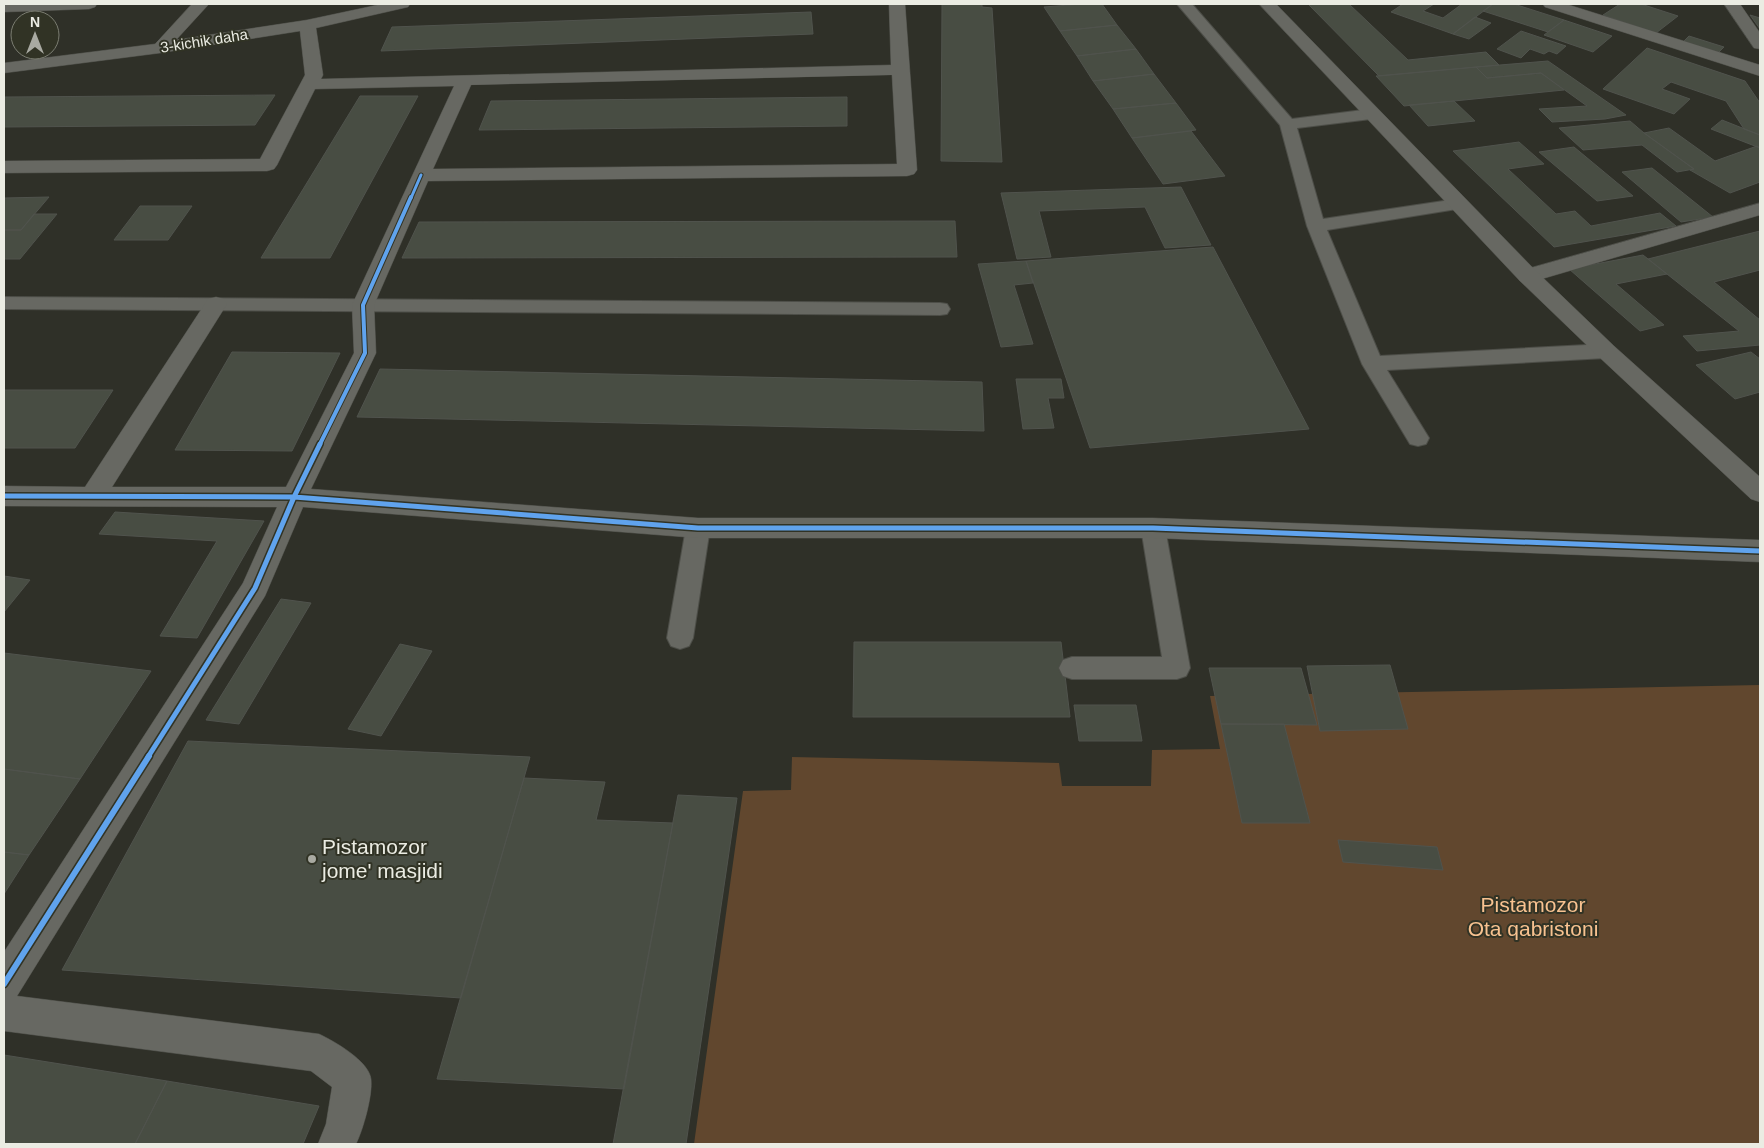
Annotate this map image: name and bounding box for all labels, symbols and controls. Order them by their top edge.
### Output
north arrow [10,10,60,60]
text: N [30,14,40,30]
street label: 3-kichik daha [159,25,250,56]
place label: Pistamozor jome' masjidi [321,835,443,882]
marker: Pistamozor jome' masjidi [306,853,318,865]
park label: Pistamozor Ota qabristoni [1468,893,1598,940]

